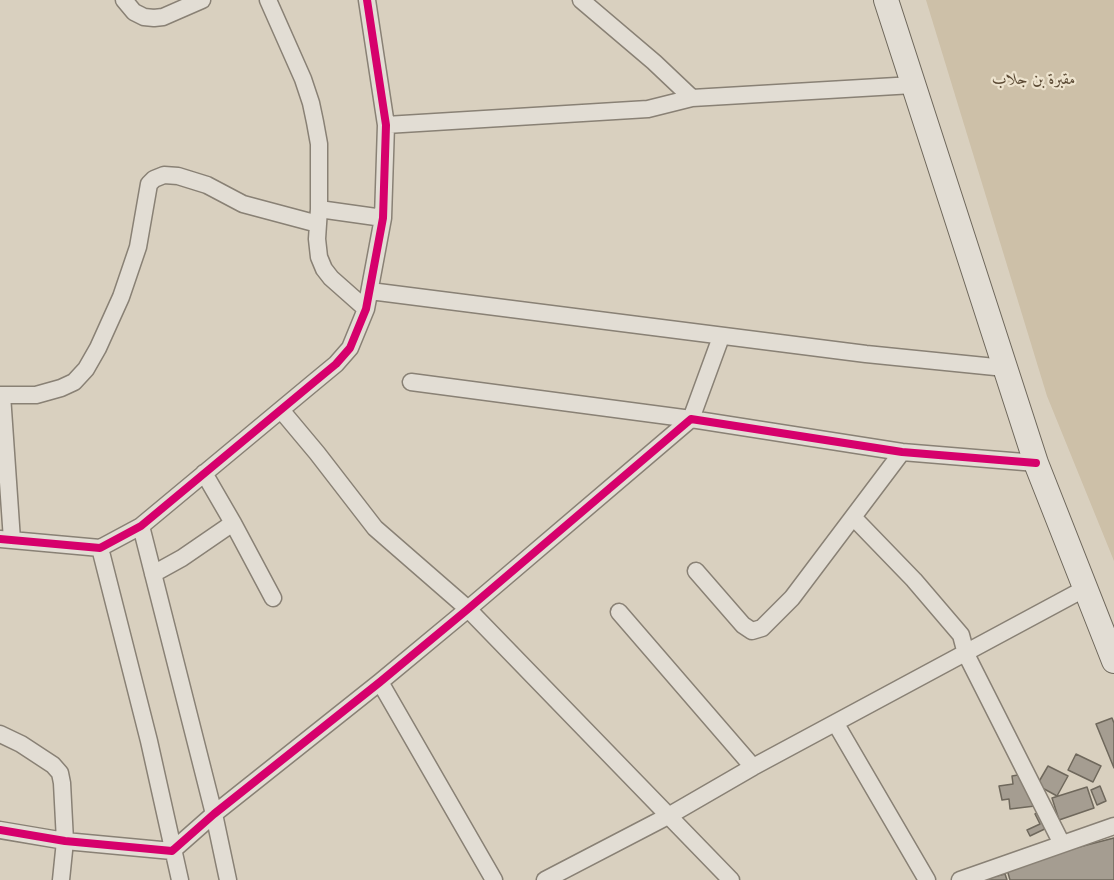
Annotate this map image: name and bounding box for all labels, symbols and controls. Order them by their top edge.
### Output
park label: مقبرة بن جلاب [992,70,1076,90]

